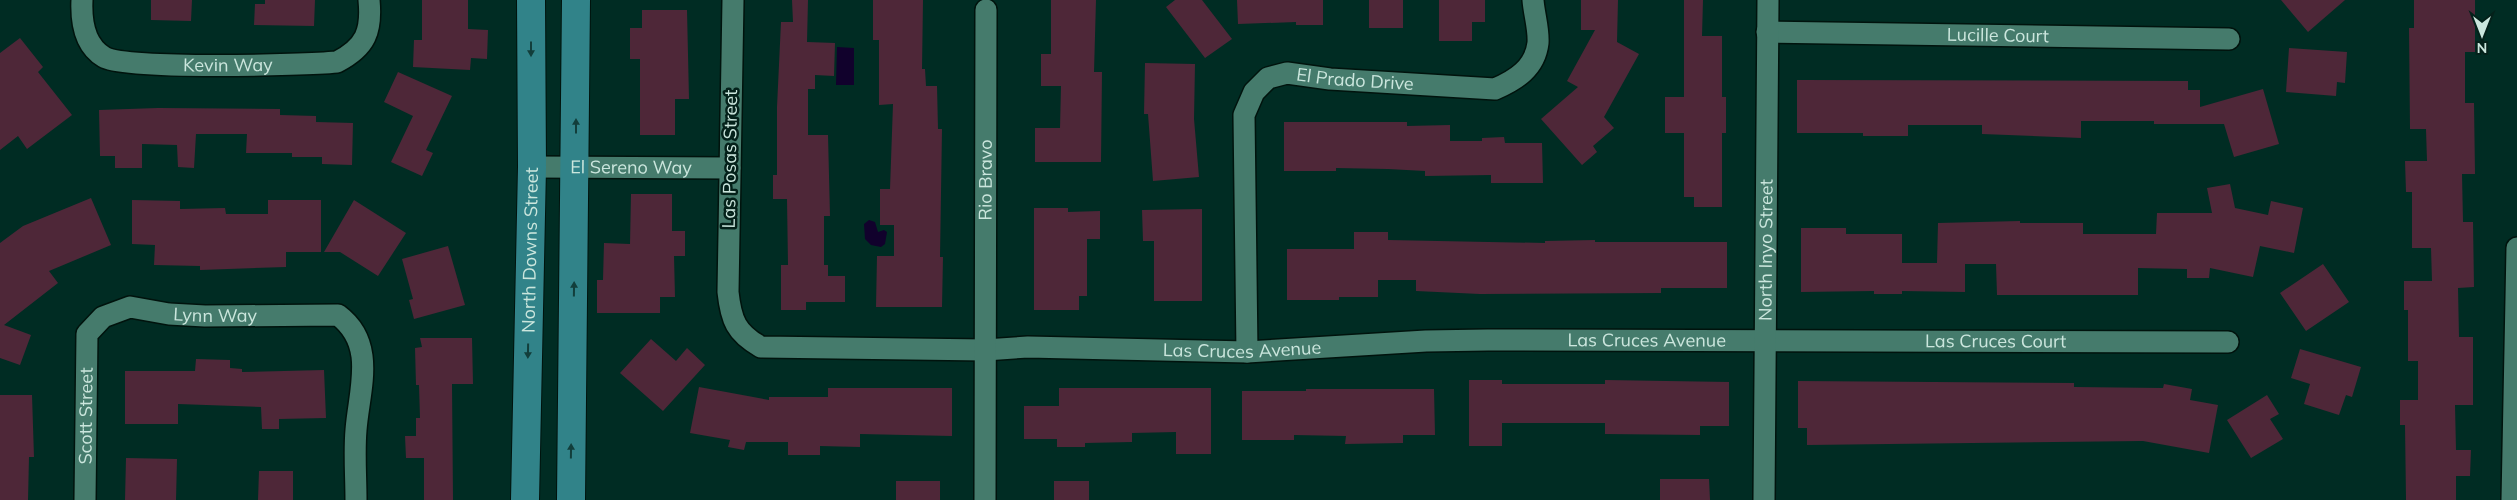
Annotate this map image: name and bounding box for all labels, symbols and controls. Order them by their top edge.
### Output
north arrow [2457,10,2507,60]
street label: Lucille Court [1947,23,2049,47]
text: N [2477,39,2487,57]
one-way arrow [527,41,535,57]
street label: Kevin Way [183,53,273,77]
street label: El Prado Drive [1295,62,1414,95]
street label: Las Posas Street [717,89,742,229]
one-way arrow [572,118,580,134]
street label: Rio Bravo [974,140,997,220]
street label: El Sereno Way [570,155,692,179]
street label: North Downs Street [517,167,543,333]
street label: North Inyo Street [1753,179,1778,321]
one-way arrow [570,281,578,297]
street label: Lynn Way [173,302,258,327]
street label: Las Cruces Avenue [1567,328,1726,352]
street label: Las Cruces Court [1925,329,2066,353]
street label: Las Cruces Avenue [1163,335,1322,363]
one-way arrow [524,343,532,359]
street label: Scott Street [73,367,98,465]
one-way arrow [567,443,575,459]

